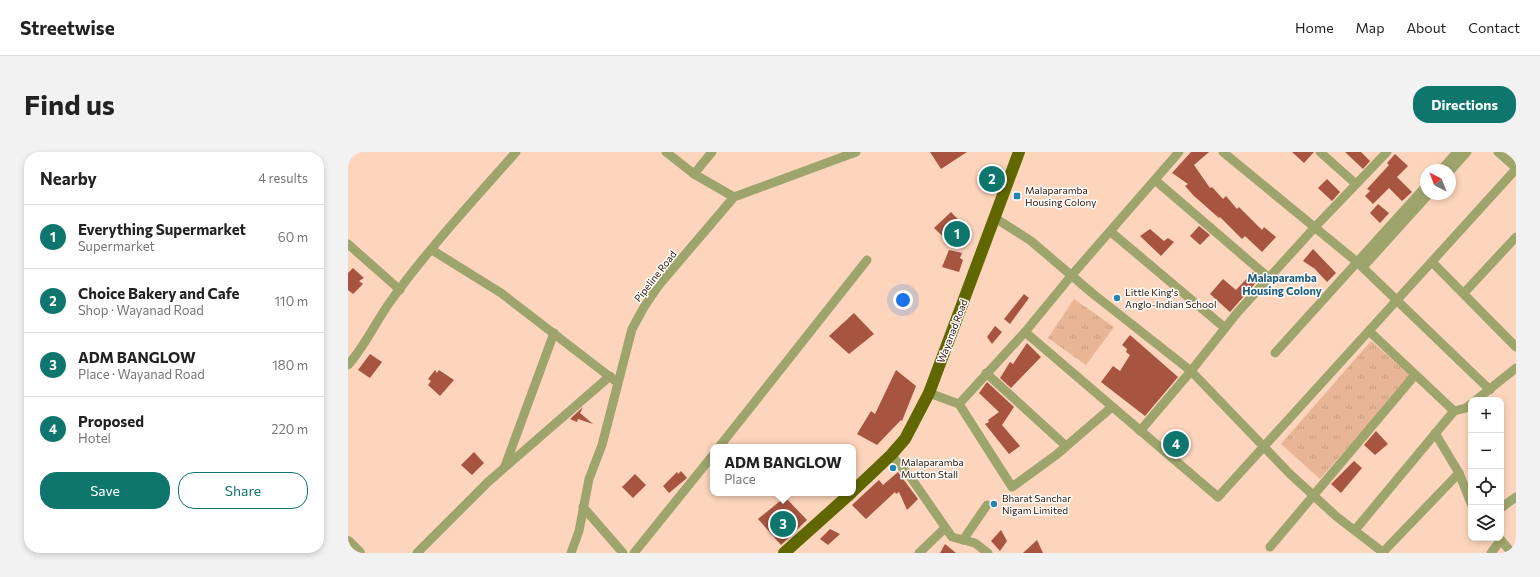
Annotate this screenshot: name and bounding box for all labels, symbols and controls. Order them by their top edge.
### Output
text: Streetwise [20,16,115,39]
text: Home [1295,19,1334,36]
text: Map [1356,19,1384,36]
text: About [1406,19,1446,36]
text: Contact [1468,19,1520,36]
button: Directions [1413,86,1516,123]
text: Find us [24,87,115,121]
pin: 2 [979,164,1005,194]
north arrow [1420,164,1456,200]
text: Nearby [40,168,97,189]
text: 4 results [258,170,308,186]
place label: Malaparamba Housing Colony [1025,184,1096,208]
marker: Malaparamba Housing Colony [1012,191,1022,201]
pin: 1 [944,219,970,249]
text: Everything Supermarket [78,220,246,238]
text: 1 [50,229,56,245]
text: 60 m [278,229,308,245]
text: Supermarket [78,238,155,254]
street label: Pipeline Road [631,248,679,304]
district label: Malaparamba Housing Colony [1242,271,1322,297]
text: Choice Bakery and Cafe [78,284,240,302]
place label: Little King's Anglo-Indian School [1125,286,1217,310]
your location [893,290,913,310]
text: 2 [49,293,57,309]
text: 110 m [275,293,308,309]
marker: Little King's Anglo-Indian School [1112,293,1122,303]
street label: Wayanad Road [934,297,970,364]
text: Shop · Wayanad Road [78,302,204,318]
text: ADM BANGLOW [78,348,196,366]
text: 3 [49,357,57,373]
text: 180 m [272,357,308,373]
text: Place · Wayanad Road [78,366,205,382]
map controls [1468,397,1504,541]
button: + [1468,397,1504,433]
text: Proposed [78,412,144,430]
text: 4 [49,421,57,437]
text: 220 m [271,421,308,437]
pin: 4 [1163,429,1189,459]
text: Hotel [78,430,111,446]
button: − [1468,433,1504,469]
popup [710,444,856,496]
text: ADM BANGLOW [724,453,842,471]
place label: Malaparamba Mutton Stall [901,456,964,480]
marker: Malaparamba Mutton Stall [888,463,898,473]
button: locate [1468,469,1504,505]
text: Place [724,471,756,487]
button: Save [40,472,170,509]
button: Share [178,472,308,509]
place label: Bharat Sanchar Nigam Limited [1002,492,1071,516]
marker: Bharat Sanchar Nigam Limited [989,499,999,509]
button: layers [1468,505,1504,541]
pin: 3 [770,509,796,539]

